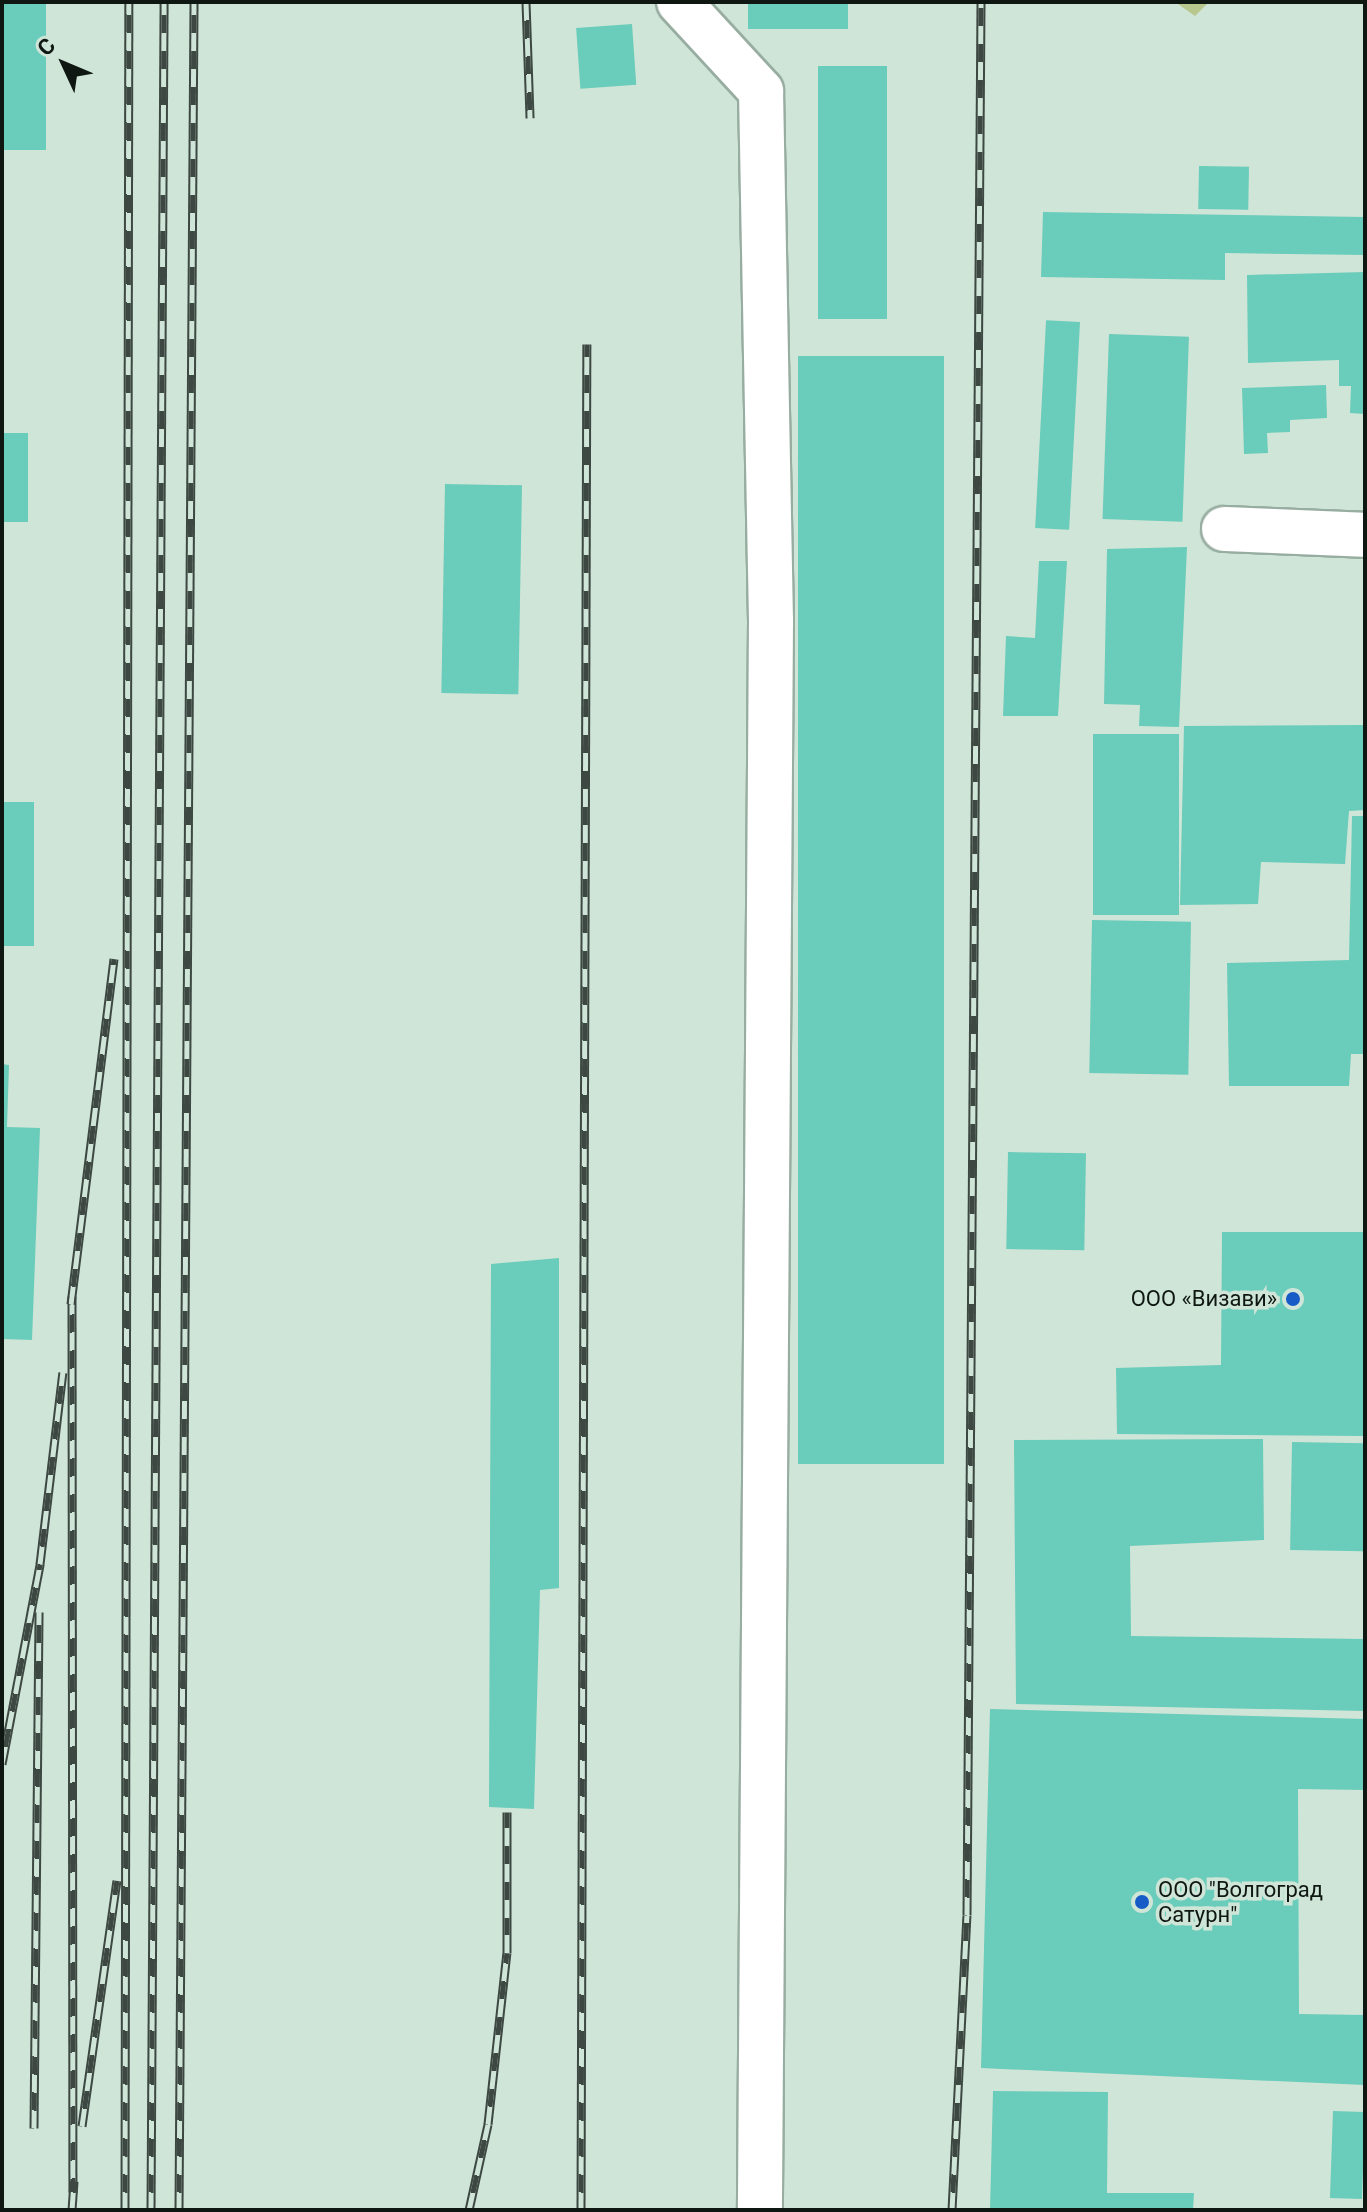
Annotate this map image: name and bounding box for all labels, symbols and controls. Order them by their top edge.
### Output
north arrow [24,24,104,104]
text: С [32,33,60,61]
place label: ООО «Визави» [1131,1286,1277,1312]
marker: ООО «Визави» [1284,1290,1302,1308]
place label: ООО "Волгоград Сатурн" [1158,1876,1323,1928]
marker: ООО "Волгоград Сатурн" [1133,1893,1151,1911]

